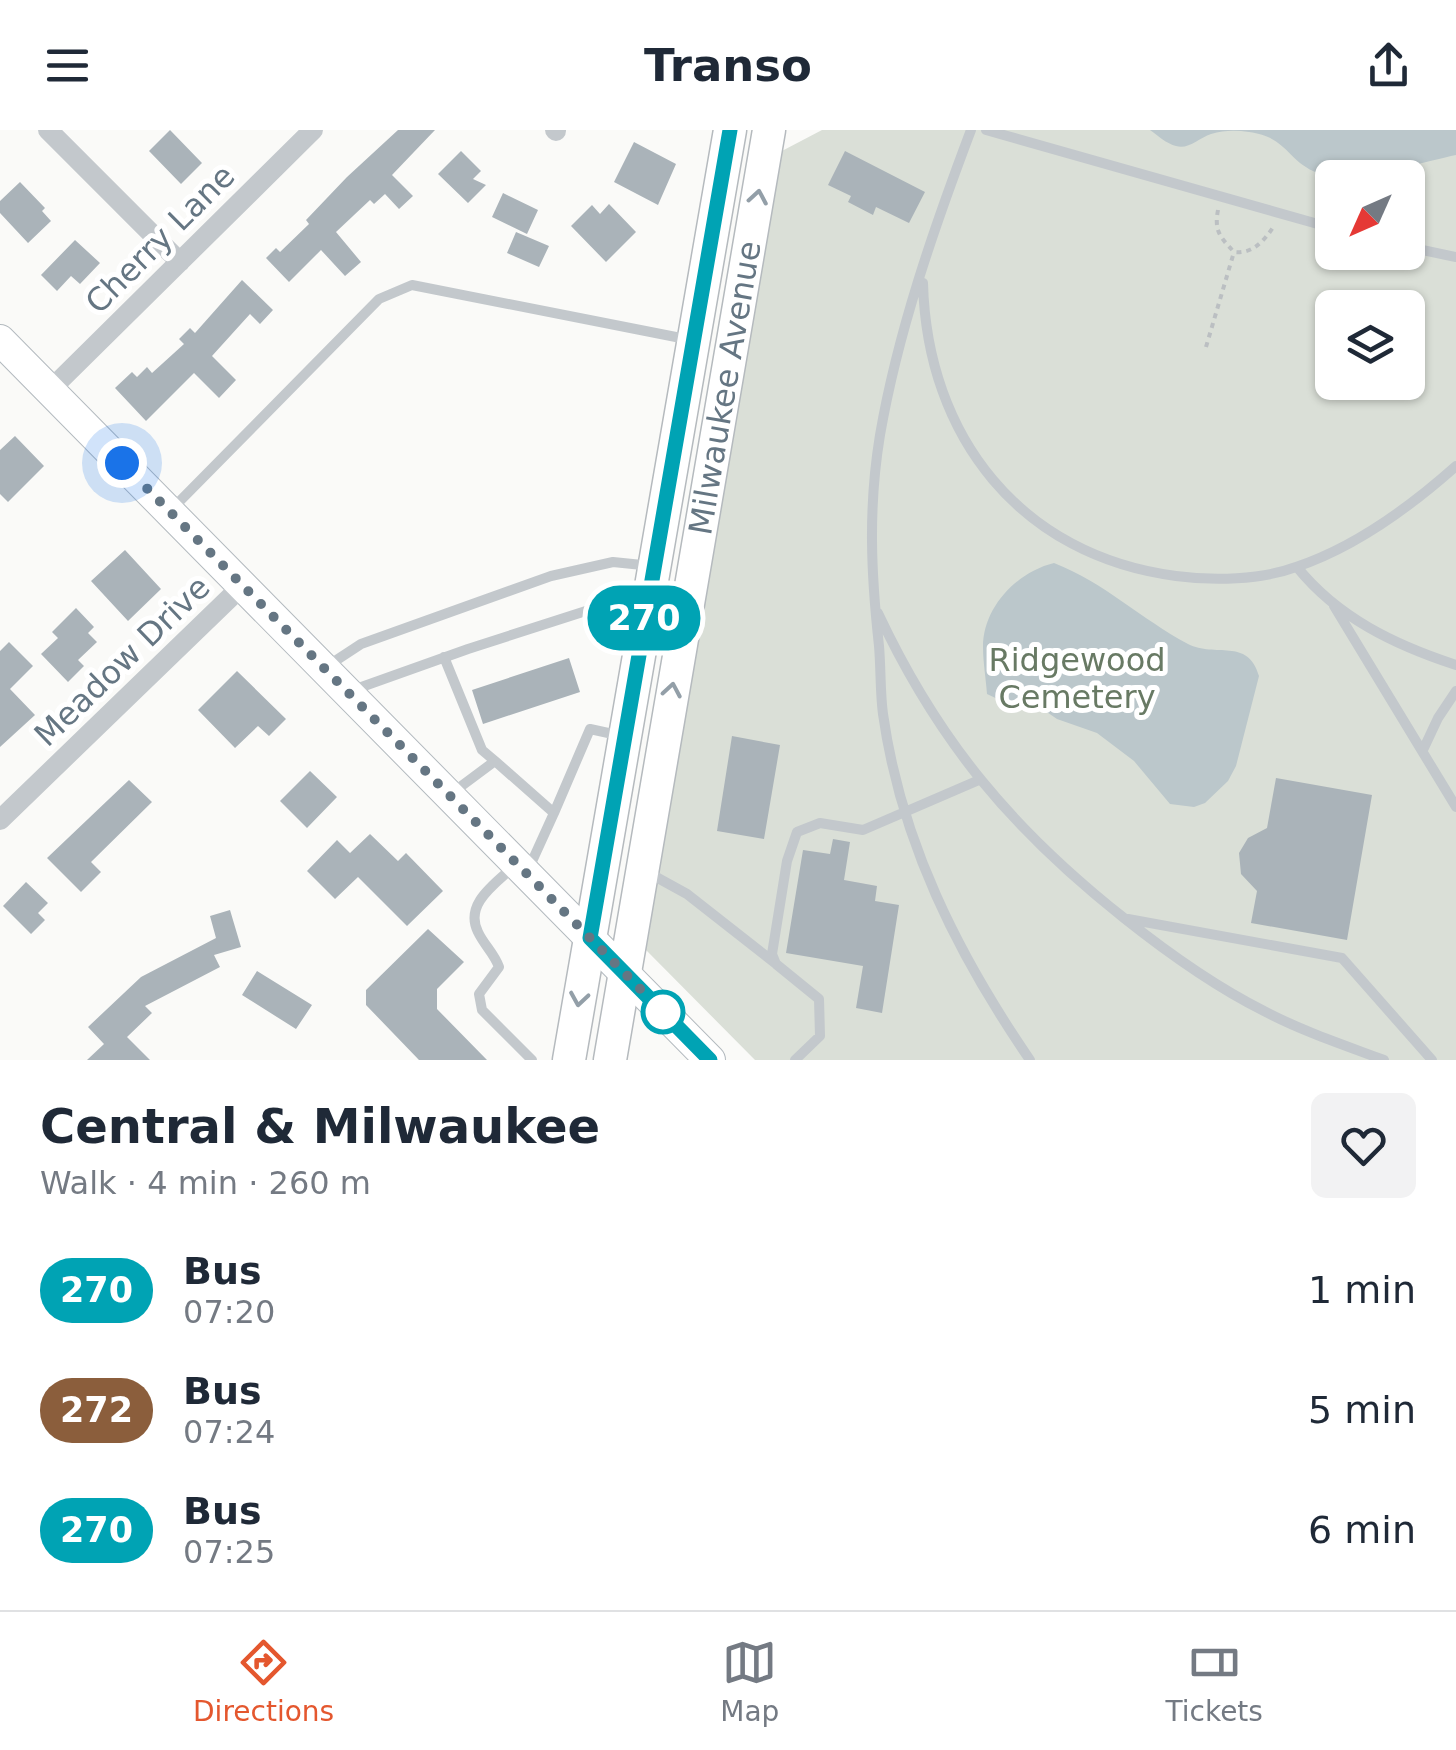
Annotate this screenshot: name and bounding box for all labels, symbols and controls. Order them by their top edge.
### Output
icon: menu [40,38,95,93]
icon: share [1361,38,1416,93]
text: Transo [644,39,812,92]
street label: Cherry Lane [78,157,242,321]
north arrow [1315,160,1425,270]
map controls [1315,160,1425,400]
one-way arrow [747,189,768,205]
street label: Milwaukee Avenue [681,238,769,537]
button: layers [1315,290,1425,400]
your location [97,438,147,488]
street label: Meadow Drive [27,568,217,754]
line badge: 270 [586,586,702,650]
text: 270 [607,598,681,638]
park label: Ridgewood Cemetery [988,641,1166,716]
one-way arrow [661,682,682,698]
one-way arrow [569,991,590,1007]
unlabelled marker [642,991,684,1033]
button: heart [1311,1093,1416,1198]
text: Central & Milwaukee [40,1098,600,1154]
text: Walk · 4 min · 260 m [40,1164,371,1202]
text: Bus [183,1249,262,1293]
text: 1 min [1308,1268,1416,1312]
text: 270 [60,1270,133,1310]
text: 07:20 [183,1293,275,1331]
text: Bus [183,1369,262,1413]
text: 5 min [1308,1388,1416,1432]
text: 272 [60,1390,133,1430]
text: 07:24 [183,1413,275,1451]
text: Bus [183,1489,262,1533]
text: 6 min [1308,1508,1416,1552]
text: 270 [60,1510,133,1550]
text: 07:25 [183,1533,275,1571]
tab: Directions [193,1635,334,1728]
tab: Map [720,1635,779,1728]
tab: Tickets [1166,1635,1263,1728]

